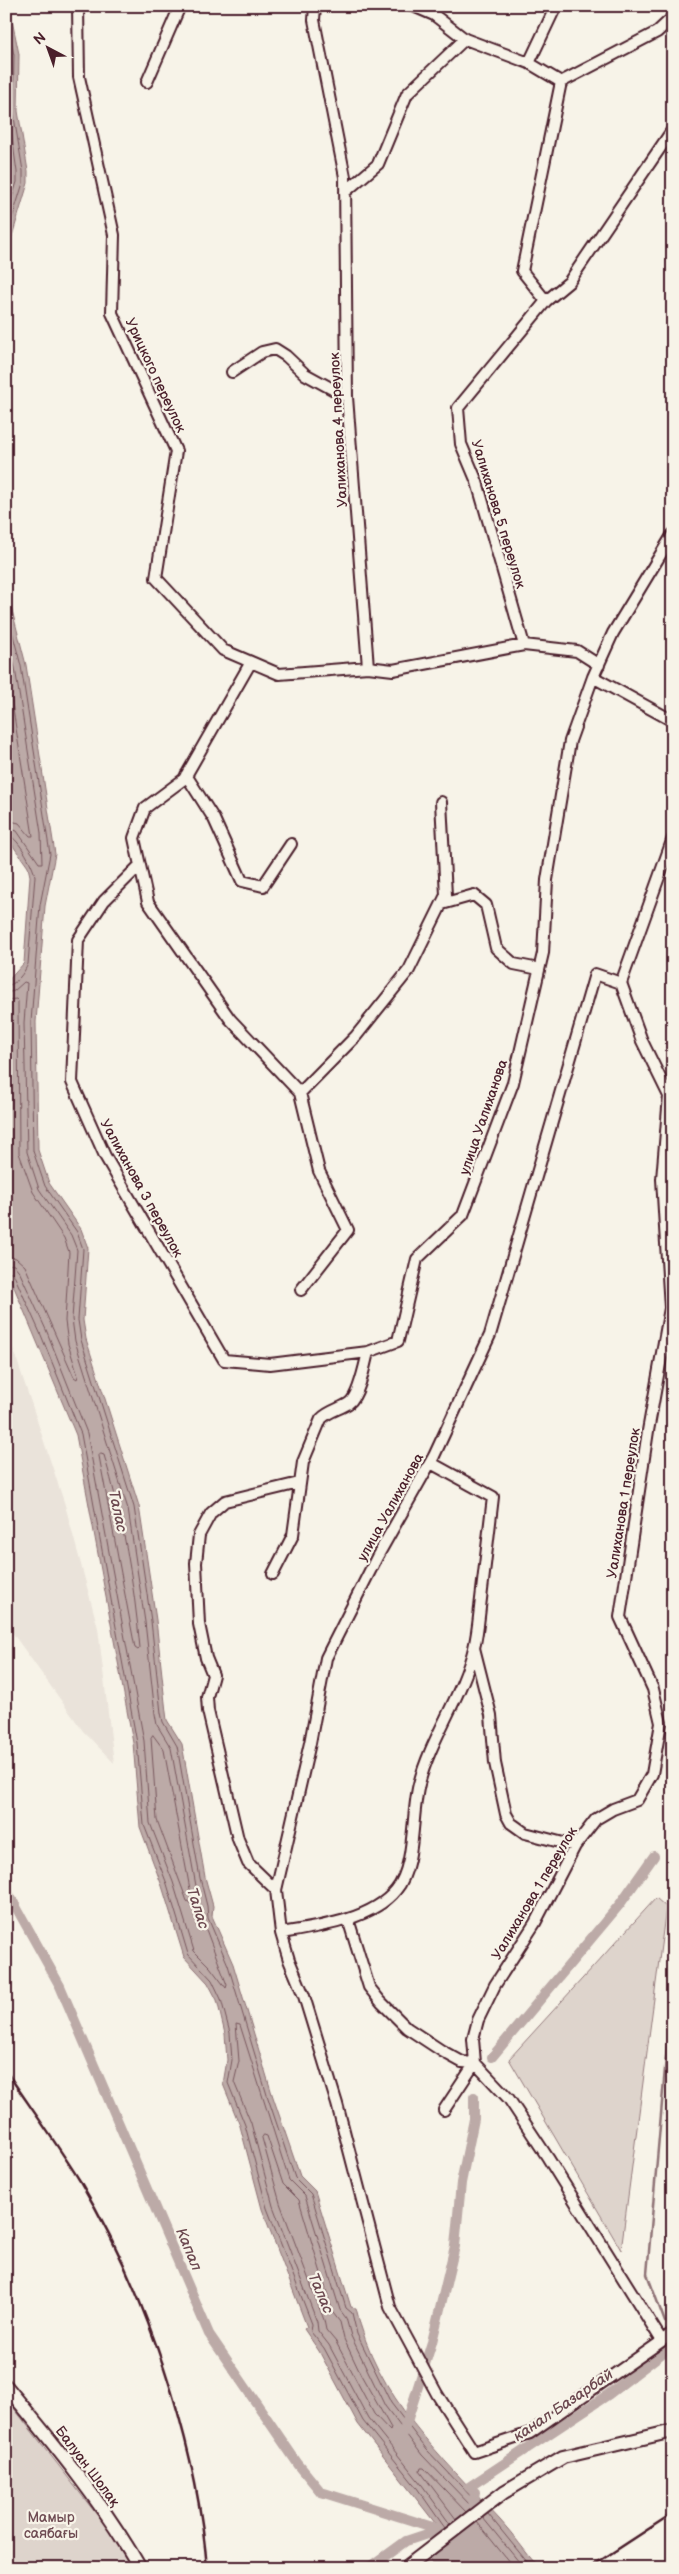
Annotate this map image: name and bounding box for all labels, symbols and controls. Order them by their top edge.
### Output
north arrow [22,22,72,72]
text: N [30,29,49,48]
street label: Урицкого переулок [122,315,190,436]
street label: Уалиханова 4 переулок [326,351,351,508]
street label: Уалиханова 5 переулок [468,438,529,591]
street label: улица Уалиханова [456,1057,511,1177]
street label: Уалиханова 3 переулок [96,1116,187,1261]
street label: Уалиханова 1 переулок [603,1426,644,1580]
street label: улица Уалиханова [354,1450,428,1564]
water label: Талас [104,1488,131,1534]
street label: Уалиханова 1 переулок [488,1823,581,1963]
water label: Талас [182,1885,213,1932]
water label: Капал [171,2225,206,2274]
water label: Талас [304,2270,338,2317]
water label: канал Базарбай [510,2365,617,2446]
street label: Балуан Шолақ [52,2423,123,2510]
park label: Мамыр саябағы [24,2509,78,2542]

